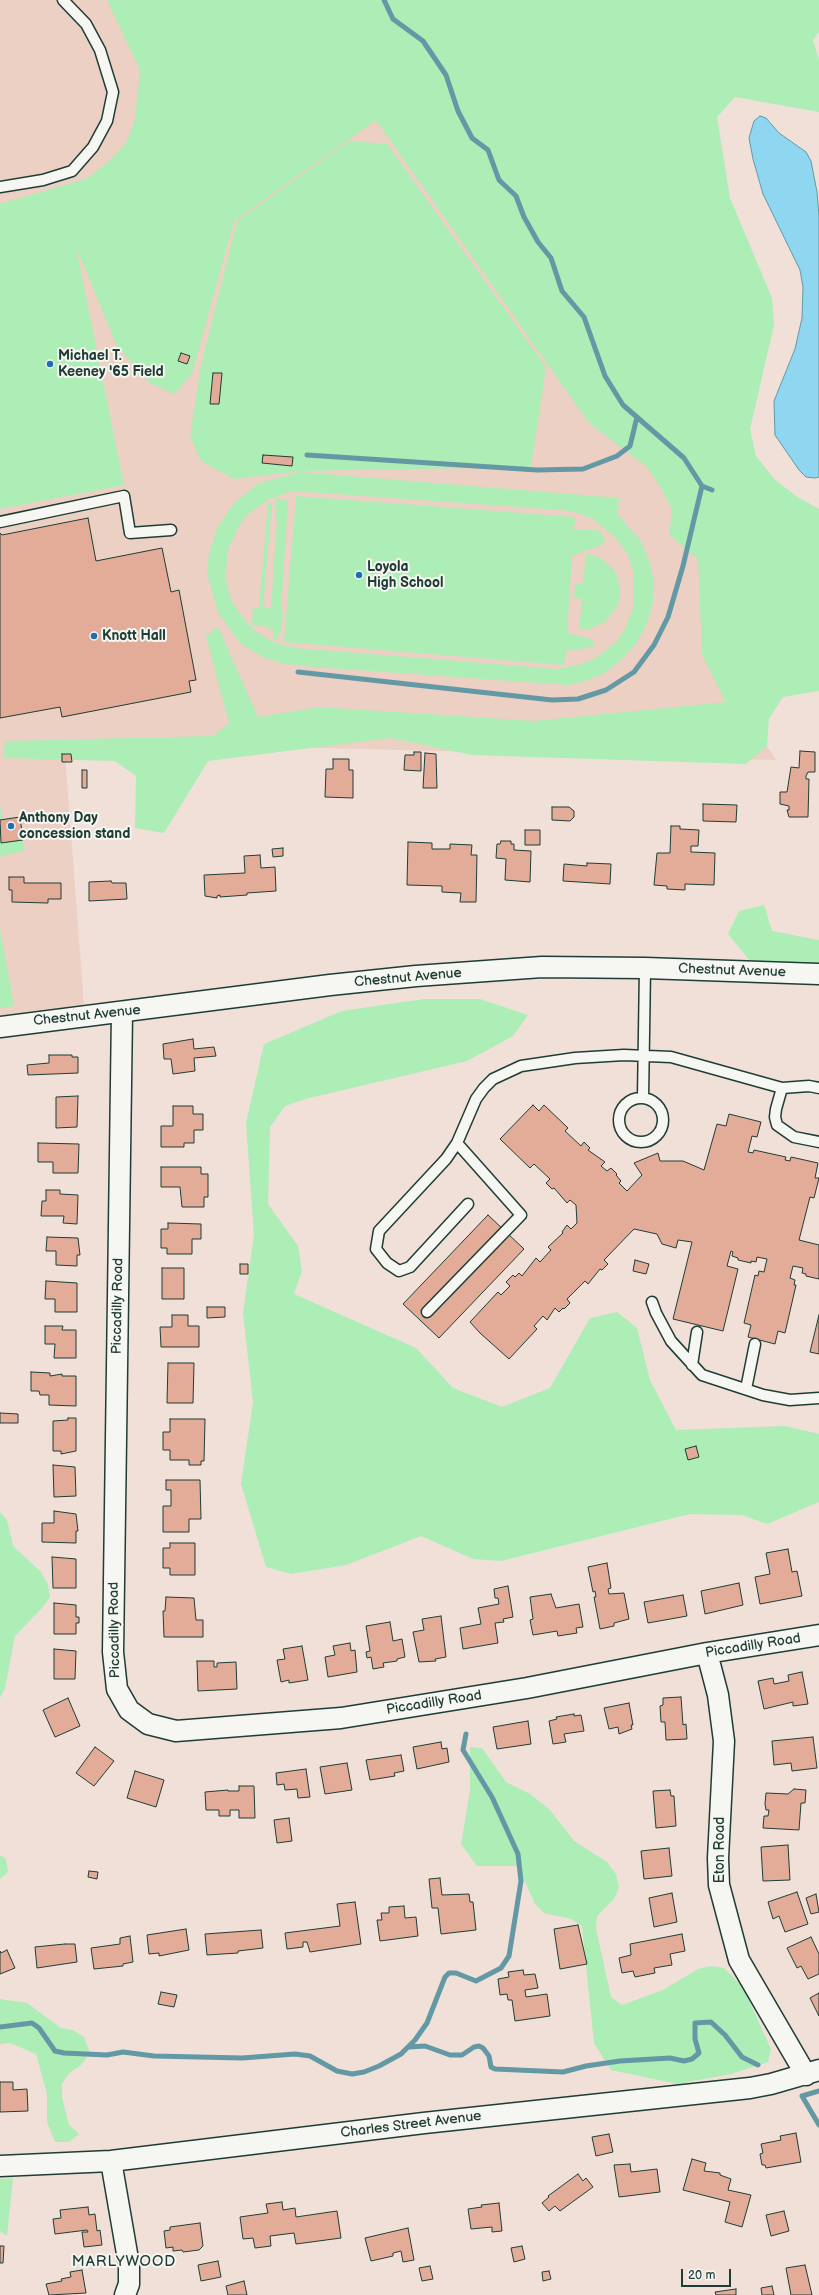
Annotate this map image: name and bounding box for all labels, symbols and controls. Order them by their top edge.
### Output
place label: Michael T. Keeney '65 Field [58,348,164,380]
marker: Michael T. Keeney '65 Field [45,359,55,369]
place label: Loyola High School [367,559,443,592]
marker: Loyola High School [354,570,364,580]
place label: Knott Hall [102,628,166,644]
marker: Knott Hall [89,631,99,641]
place label: Anthony Day concession stand [19,810,130,842]
marker: Anthony Day concession stand [6,821,16,831]
street label: Chestnut Avenue [678,961,786,981]
street label: Chestnut Avenue [354,965,462,991]
street label: Chestnut Avenue [32,1002,142,1030]
street label: Piccadilly Road [109,1258,127,1354]
street label: Piccadilly Road [106,1582,124,1678]
street label: Piccadilly Road [704,1630,802,1662]
street label: Piccadilly Road [385,1687,483,1719]
street label: Eton Road [712,1817,728,1883]
street label: Charles Street Avenue [340,2108,482,2142]
district label: MARLYWOOD [72,2253,176,2271]
scale bar [683,2261,733,2287]
text: 20 m [688,2268,715,2283]

